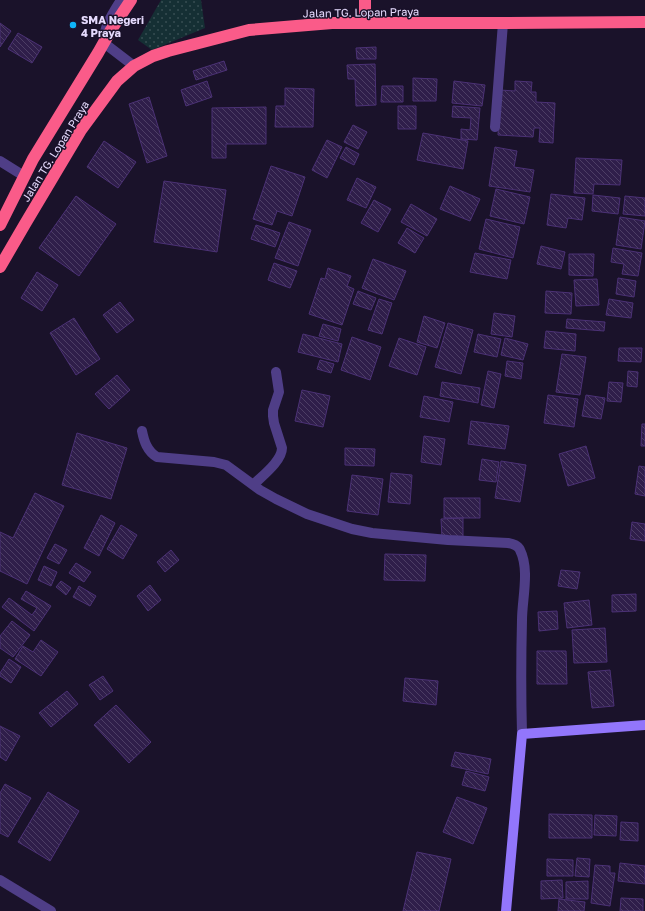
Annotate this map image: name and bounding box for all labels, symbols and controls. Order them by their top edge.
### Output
street label: Jalan TG. Lopan Praya [303,4,419,20]
place label: SMA Negeri 4 Praya [81,13,144,39]
marker: SMA Negeri 4 Praya [68,20,78,30]
street label: Jalan TG. Lopan Praya [19,98,91,204]

